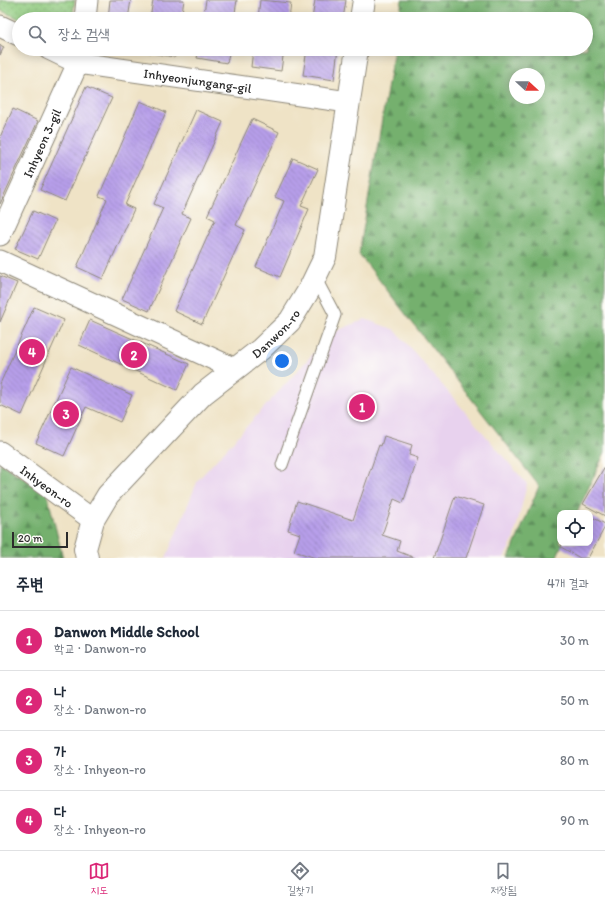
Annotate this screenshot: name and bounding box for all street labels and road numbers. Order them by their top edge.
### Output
street label: Inhyeonjungang-gil [143,65,253,96]
street label: Inhyeon 3-gil [20,106,64,180]
street label: Danwon-ro [249,306,303,361]
street label: Inhyeon-ro [17,462,77,511]

